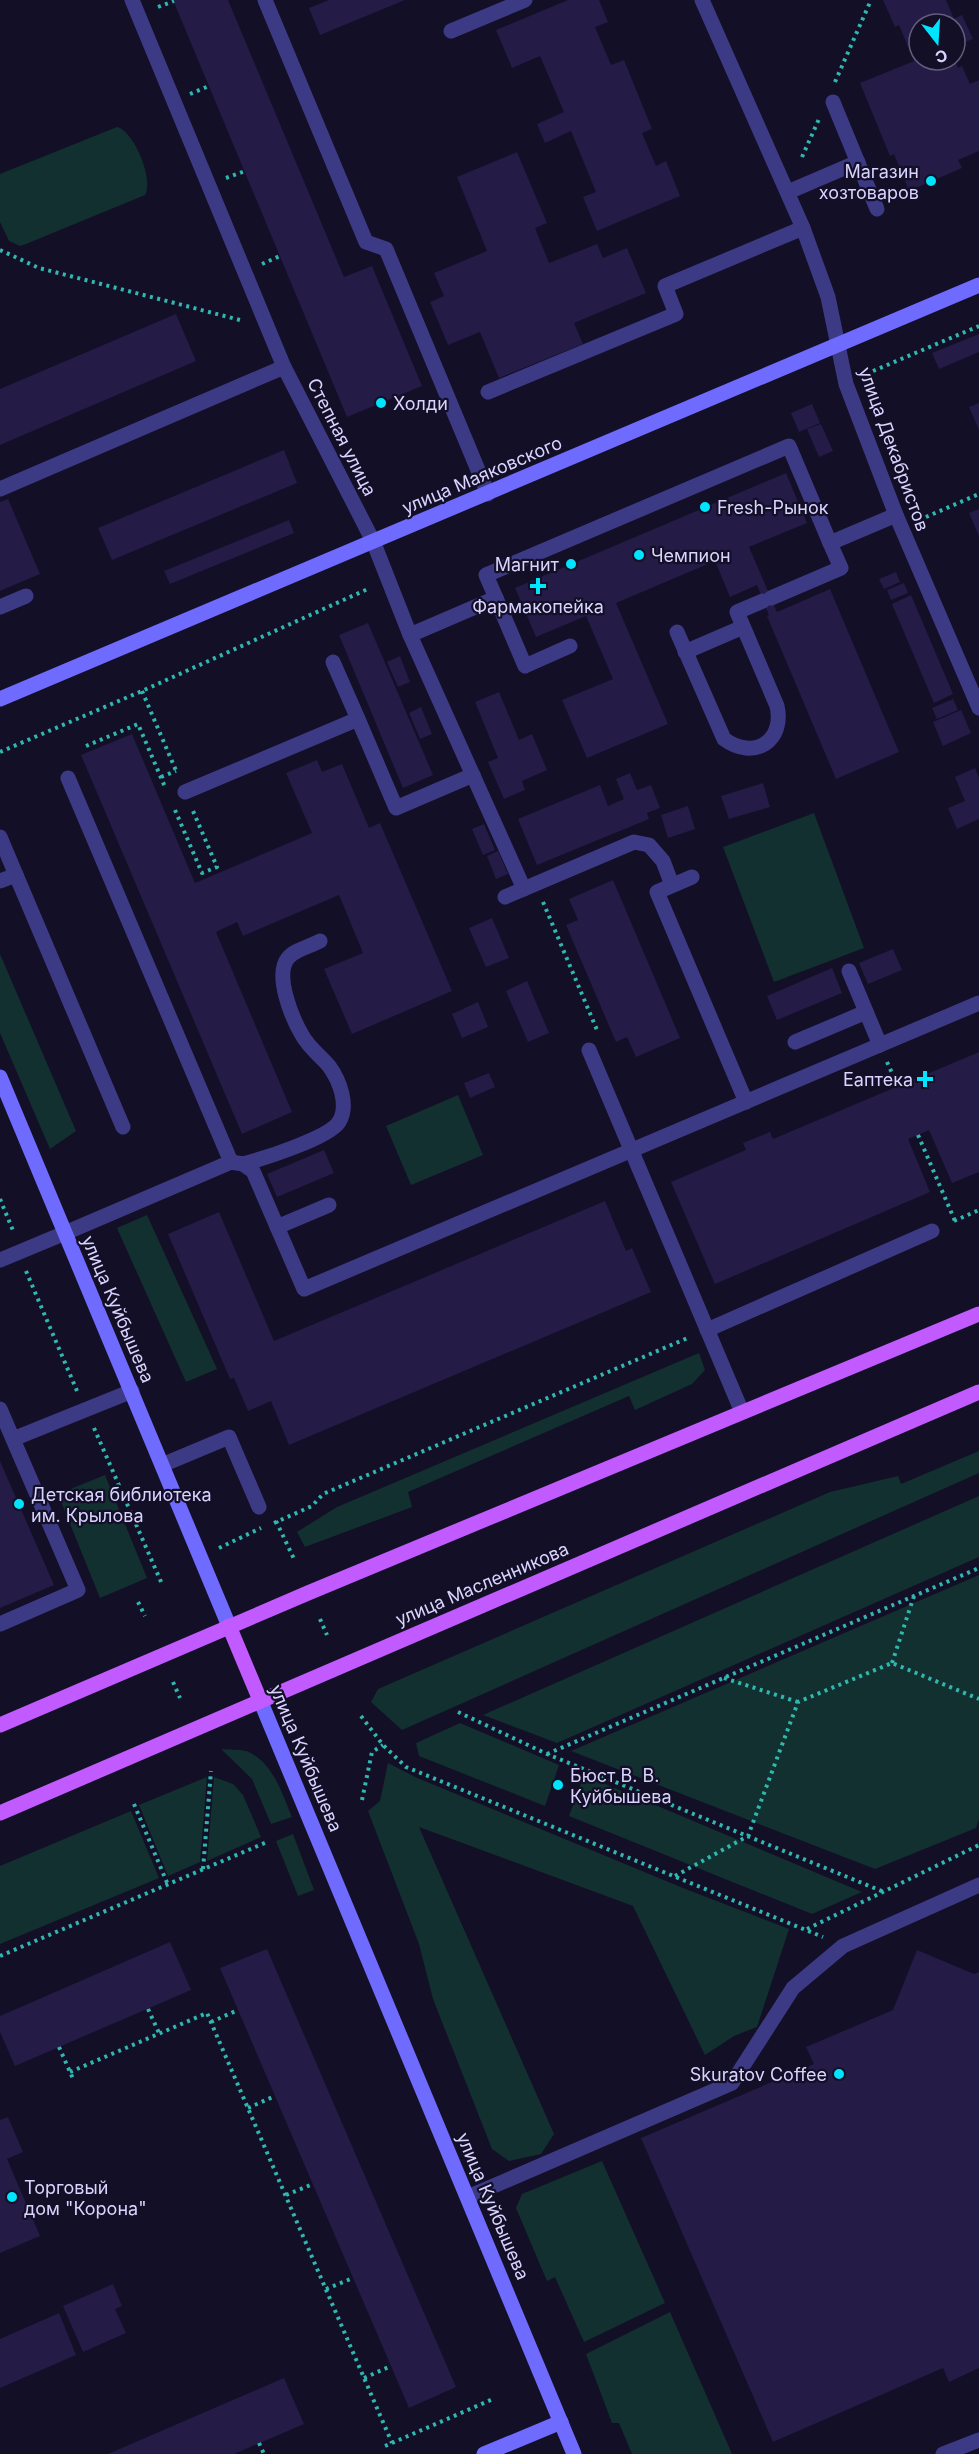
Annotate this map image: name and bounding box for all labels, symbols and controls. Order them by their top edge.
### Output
north arrow [907,12,967,72]
text: С [933,45,950,68]
place label: Магазин хозтоваров [819,161,919,203]
marker: Магазин хозтоваров [924,174,938,188]
street label: улица Декабристов [855,364,933,534]
street label: Степная улица [303,375,381,499]
place label: Холди [393,393,448,414]
marker: Холди [374,396,388,410]
street label: улица Маяковского [399,432,565,518]
place label: Fresh-Рынок [717,497,829,518]
marker: Fresh-Рынок [698,500,712,514]
place label: Чемпион [651,545,731,566]
marker: Чемпион [632,548,646,562]
place label: Магнит [495,554,560,575]
marker: Магнит [564,557,578,571]
marker: Фармакопейка [531,579,545,593]
place label: Фармакопейка [472,596,604,617]
place label: Еаптека [843,1069,913,1090]
marker: Еаптека [918,1072,932,1086]
street label: улица Куйбышева [77,1232,159,1386]
place label: Детская библиотека им. Крылова [31,1484,212,1526]
marker: Детская библиотека им. Крылова [12,1497,26,1511]
street label: улица Масленникова [392,1538,572,1630]
street label: улица Куйбышева [265,1681,347,1835]
place label: Бюст В. В. Куйбышева [570,1765,672,1807]
marker: Бюст В. В. Куйбышева [551,1778,565,1792]
place label: Skuratov Coffee [690,2064,827,2085]
marker: Skuratov Coffee [832,2067,846,2081]
street label: улица Куйбышева [452,2129,534,2283]
place label: Торговый дом "Корона" [24,2177,147,2219]
marker: Торговый дом "Корона" [5,2190,19,2204]

